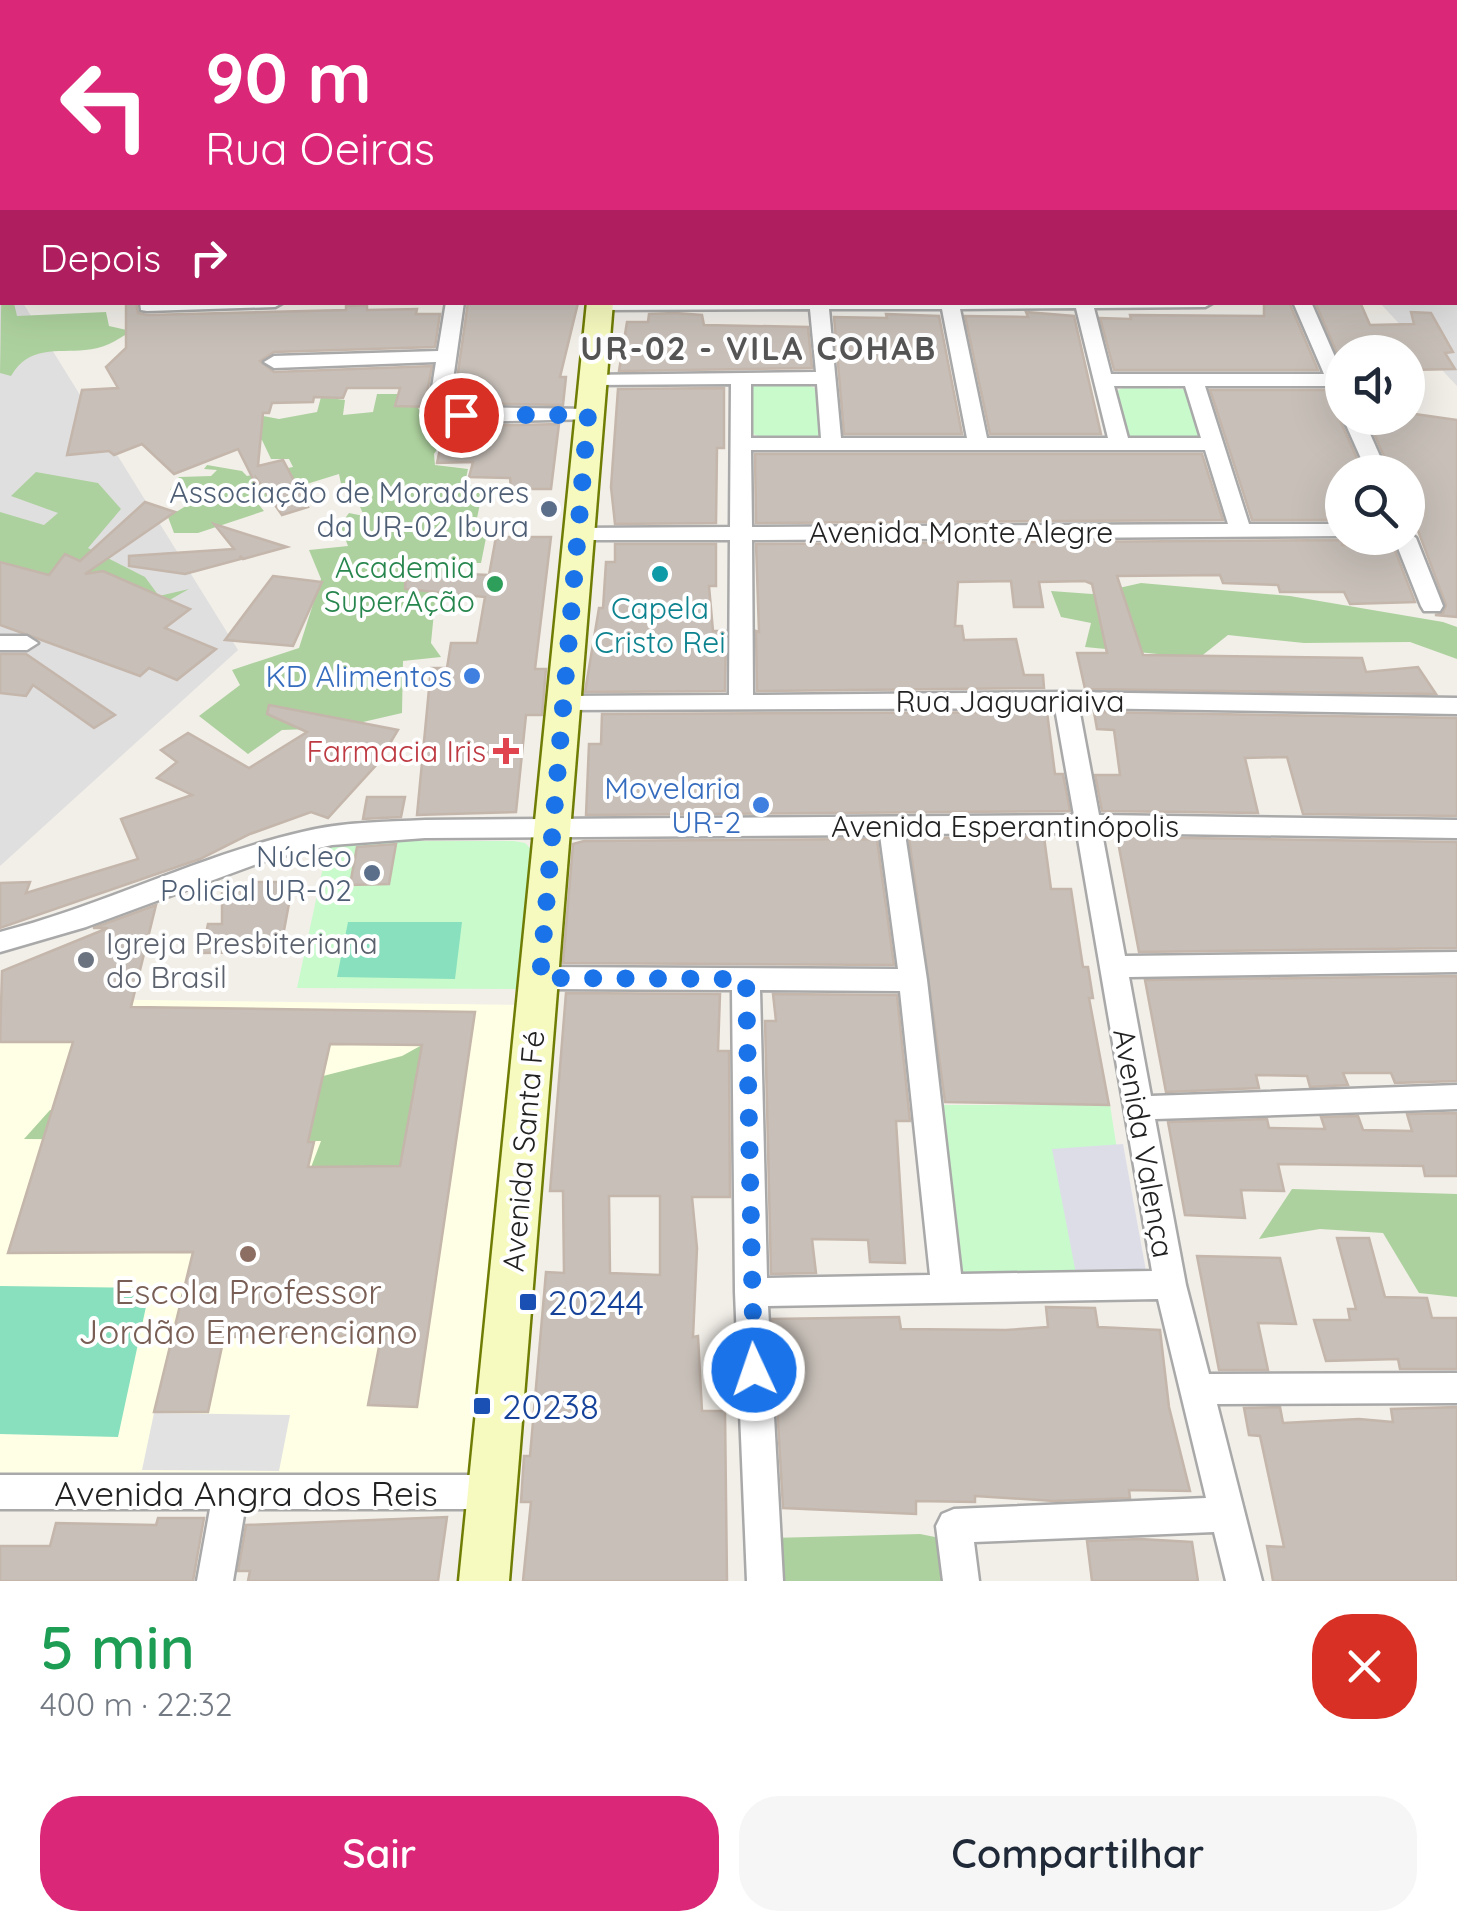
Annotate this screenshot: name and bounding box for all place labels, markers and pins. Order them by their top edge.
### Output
pin [419,373,504,458]
place label: Associação de Moradores da UR-02 Ibura [169,473,529,545]
marker: Associação de Moradores da UR-02 Ibura [538,498,560,520]
place label: Academia SuperAção [324,548,475,620]
marker: Capela Cristo Rei [649,563,671,585]
marker: Academia SuperAção [484,573,506,595]
place label: Capela Cristo Rei [594,589,726,661]
place label: KD Alimentos [265,657,452,695]
marker: KD Alimentos [461,665,483,687]
place label: Farmacia Iris [306,732,486,770]
marker: Farmacia Iris [495,740,517,762]
place label: Movelaria UR-2 [604,769,741,841]
marker: Movelaria UR-2 [750,794,772,816]
place label: Núcleo Policial UR-02 [160,837,352,909]
marker: Núcleo Policial UR-02 [361,862,383,884]
place label: Igreja Presbiteriana do Brasil [106,924,378,996]
marker: Igreja Presbiteriana do Brasil [75,949,97,971]
marker: Escola Professor Jordão Emerenciano [237,1243,259,1265]
place label: Escola Professor Jordão Emerenciano [78,1269,418,1353]
place label: 20244 [548,1280,644,1324]
marker: 20244 [517,1291,539,1313]
place label: 20238 [502,1384,599,1428]
marker: 20238 [471,1395,493,1417]

